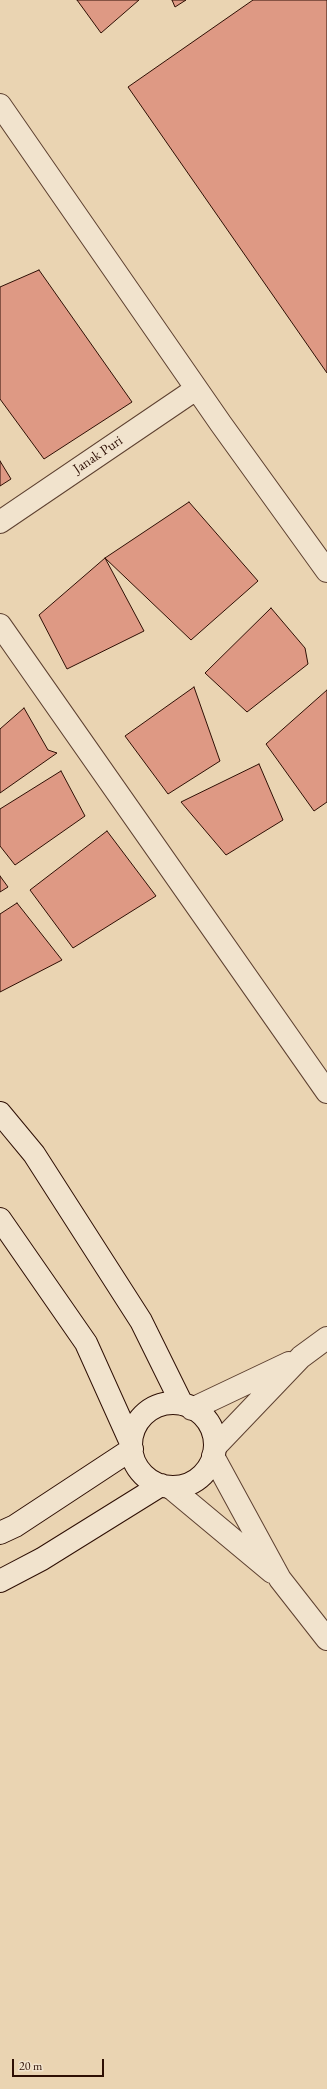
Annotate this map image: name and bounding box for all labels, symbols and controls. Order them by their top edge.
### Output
street label: Janak Puri [70,432,126,478]
scale bar [14,2051,106,2077]
text: 20 m [19,2058,42,2074]

